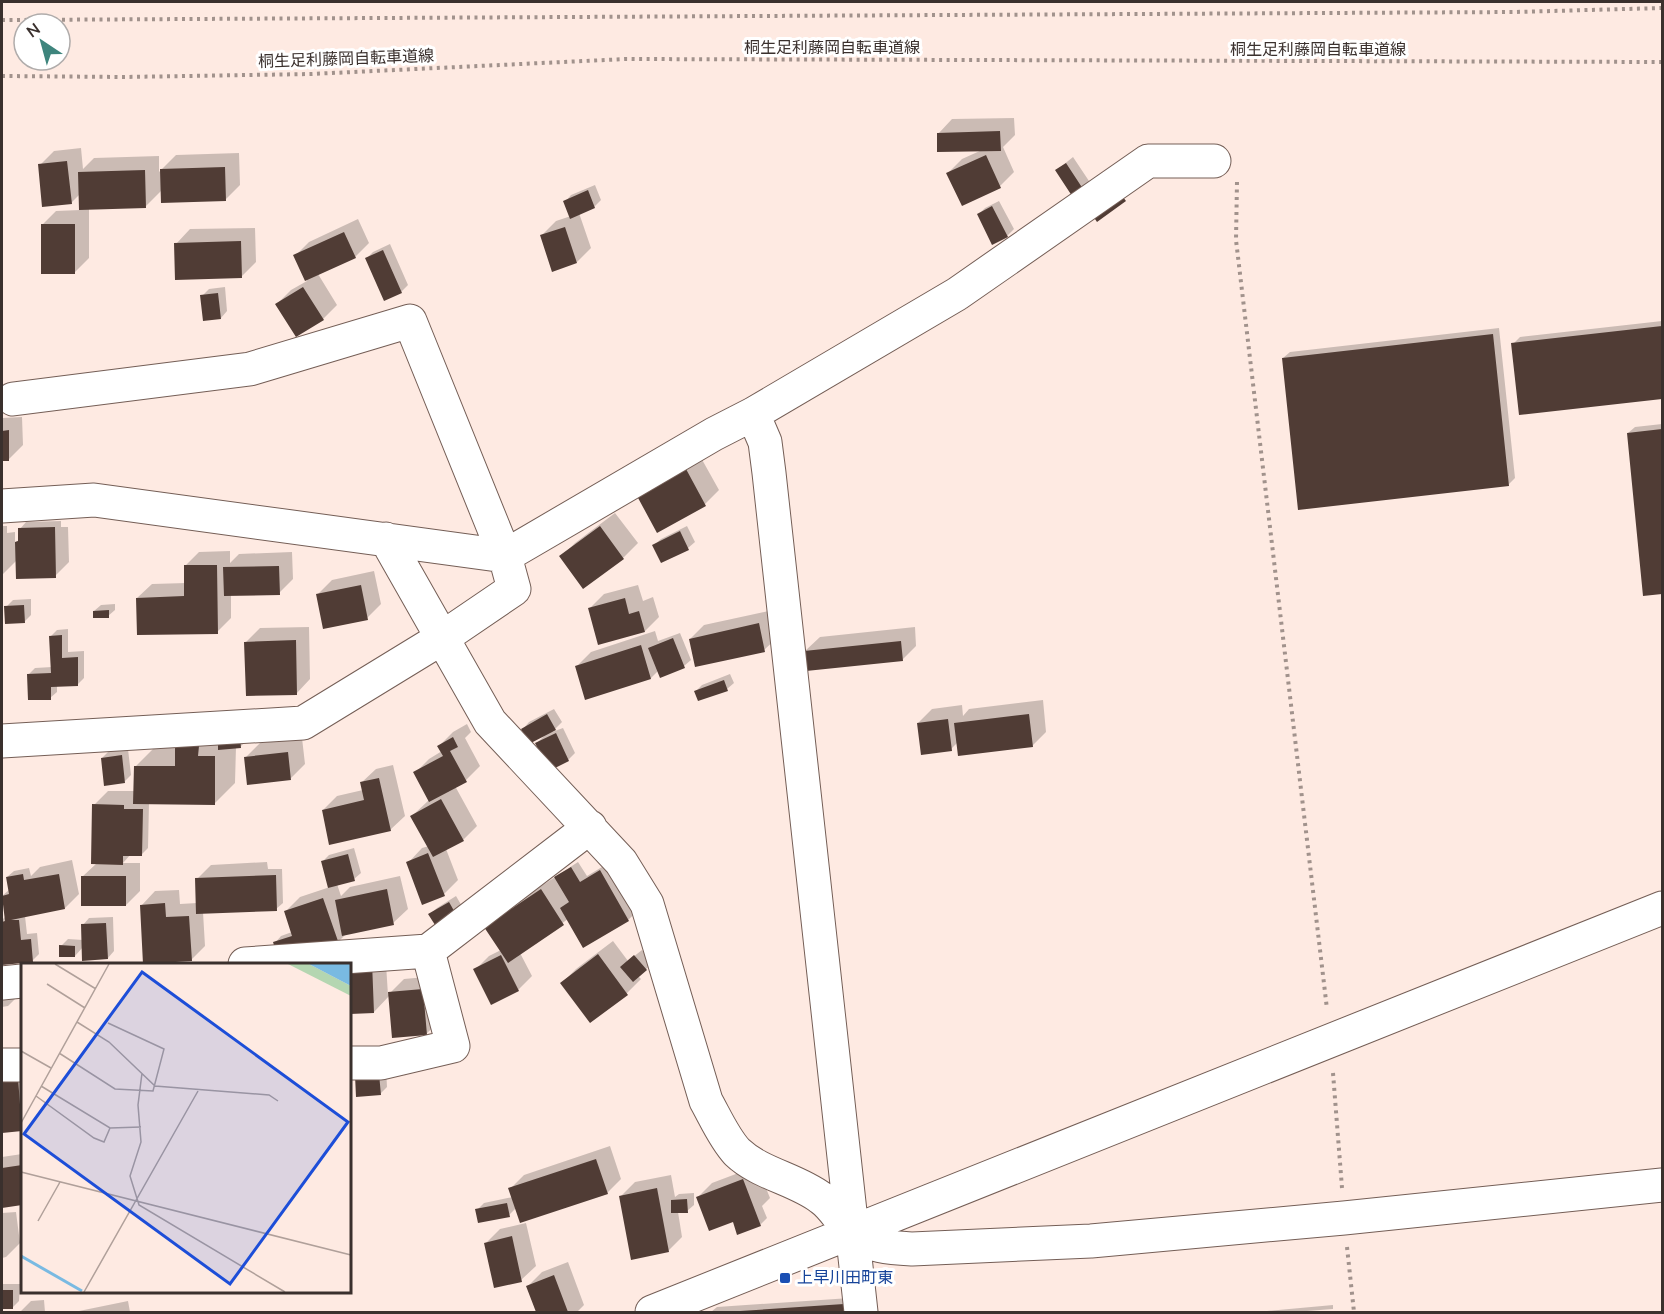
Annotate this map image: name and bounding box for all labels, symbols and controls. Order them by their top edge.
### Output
north arrow [12,12,72,72]
text: N [22,18,45,43]
street label: 桐生足利藤岡自転車道線 [744,37,920,59]
street label: 桐生足利藤岡自転車道線 [1230,39,1406,61]
street label: 桐生足利藤岡自転車道線 [258,45,434,73]
inset map [21,963,351,1293]
place label: 上早川田町東 [797,1267,893,1289]
marker: 上早川田町東 [778,1271,792,1285]

